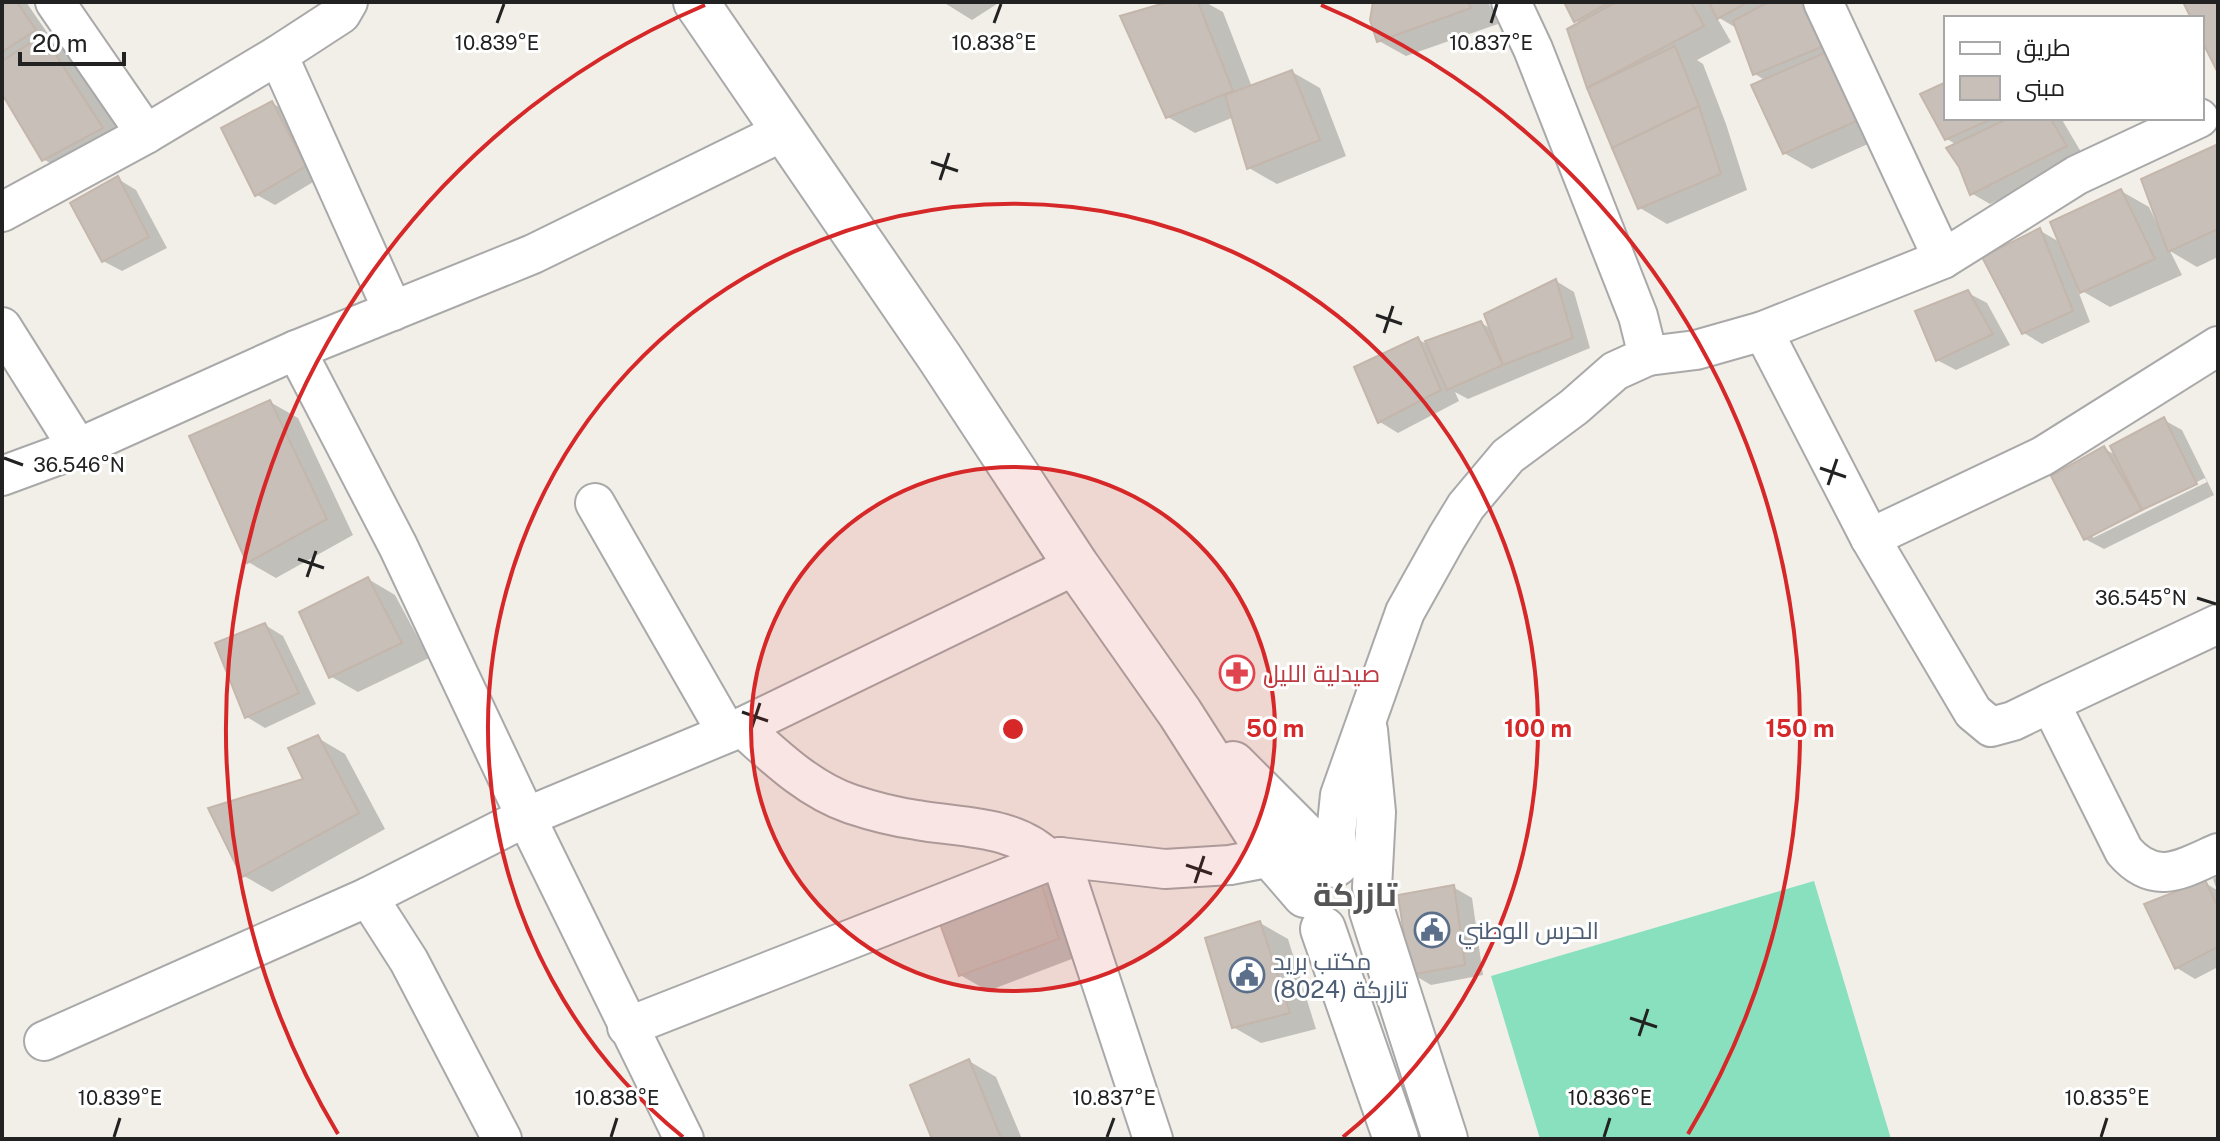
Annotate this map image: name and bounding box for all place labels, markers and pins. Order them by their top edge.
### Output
pharmacy icon: صيدلية الليل [1218,654,1256,692]
place label: صيدلية الليل [1263,659,1380,688]
centre of rings [999,715,1027,743]
public building icon: الحرس الوطني [1413,911,1451,949]
place label: الحرس الوطني [1458,916,1599,950]
place label: مكتب بريد تازركة (8024) [1273,947,1409,1003]
public building icon: مكتب بريد تازركة (8024) [1228,956,1266,994]

